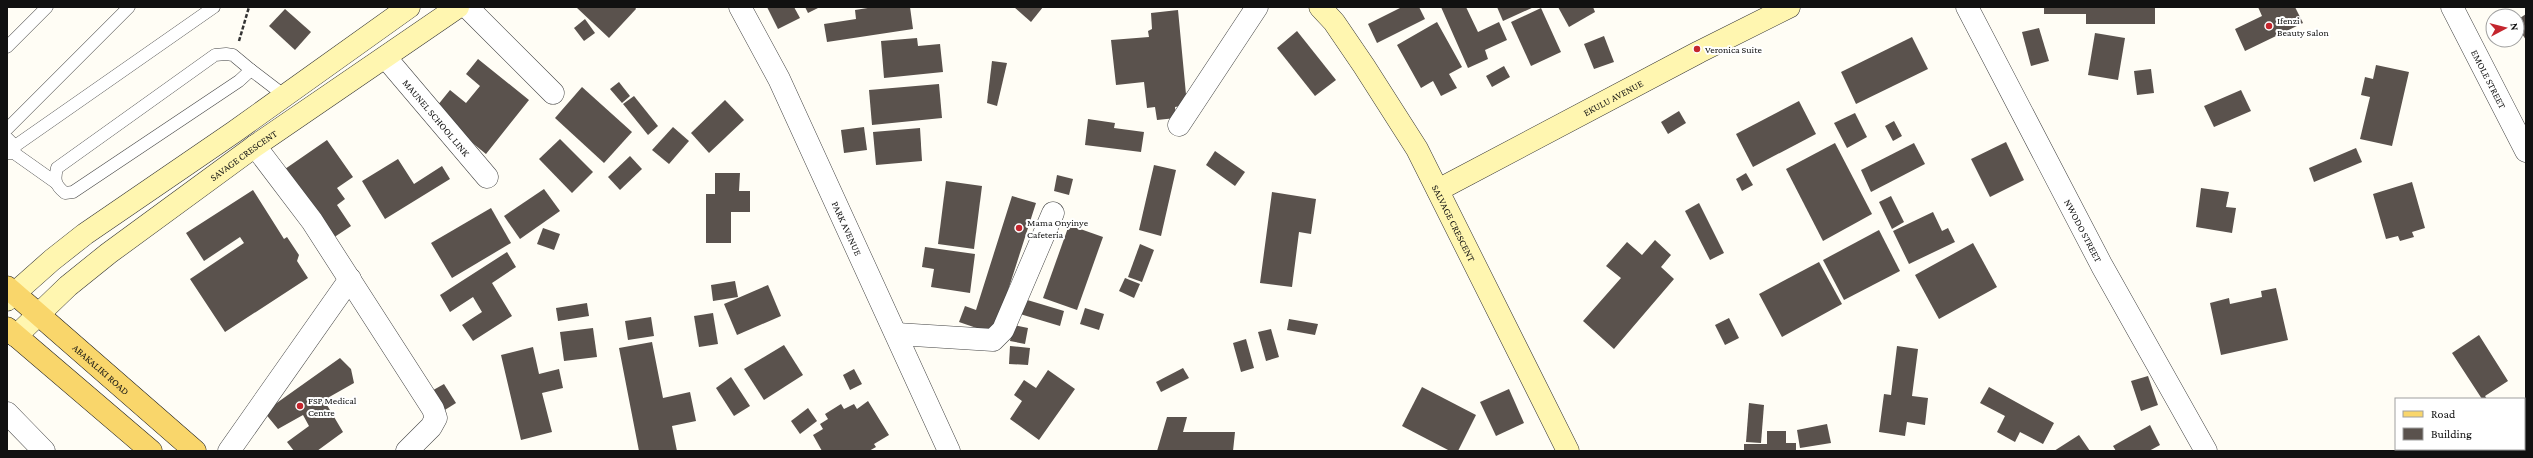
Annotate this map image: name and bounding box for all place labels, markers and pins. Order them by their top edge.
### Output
place label: Ifenzi Beauty Salon [2277,15,2329,38]
marker: Ifenzi Beauty Salon [2264,21,2274,31]
marker: Veronica Suite [1692,44,1702,54]
place label: Veronica Suite [1705,44,1762,55]
place label: Mama Onyinye Cafeteria [1027,217,1089,240]
marker: Mama Onyinye Cafeteria [1014,223,1024,233]
place label: FSP Medical Centre [308,395,357,418]
marker: FSP Medical Centre [295,401,305,411]

